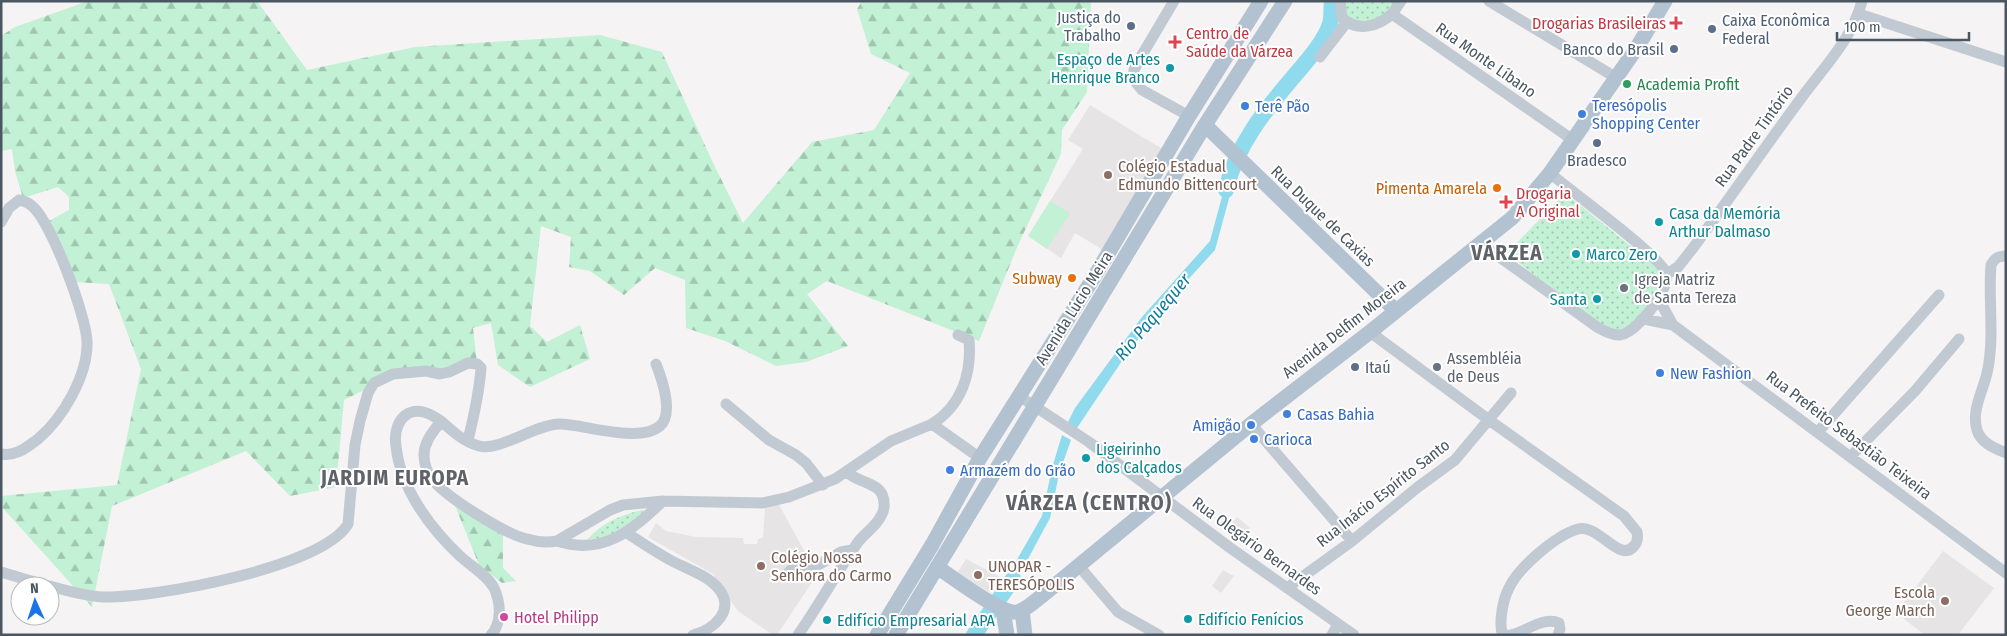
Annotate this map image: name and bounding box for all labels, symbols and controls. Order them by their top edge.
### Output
place label: Justiça do Trabalho [1057,8,1121,45]
scale bar [1837,10,1970,42]
place label: Caixa Econômica Federal [1722,11,1830,48]
place label: Drogarias Brasileiras [1532,14,1666,33]
marker: Drogarias Brasileiras [1670,17,1682,29]
street label: Rua Monte Líbano [1432,18,1540,102]
text: 100 m [1844,18,1881,36]
marker: Justiça do Trabalho [1125,20,1137,32]
marker: Caixa Econômica Federal [1706,23,1718,35]
place label: Centro de Saúde da Várzea [1186,24,1293,61]
marker: Centro de Saúde da Várzea [1168,35,1182,49]
place label: Banco do Brasil [1563,40,1664,59]
marker: Banco do Brasil [1668,43,1680,55]
place label: Espaço de Artes Henrique Branco [1051,50,1160,87]
marker: Espaço de Artes Henrique Branco [1164,62,1176,74]
place label: Academia Profit [1637,75,1740,94]
marker: Academia Profit [1621,78,1633,90]
street label: Rua Padre Tintório [1711,82,1797,190]
place label: Teresópolis Shopping Center [1592,96,1701,133]
place label: Terê Pão [1255,97,1310,116]
marker: Terê Pão [1239,100,1251,112]
marker: Teresópolis Shopping Center [1576,108,1588,120]
marker: Bradesco [1591,137,1603,149]
place label: Bradesco [1567,151,1627,170]
place label: Colégio Estadual Edmundo Bittencourt [1118,157,1258,194]
street label: Rua Duque de Caxias [1267,162,1379,270]
marker: Colégio Estadual Edmundo Bittencourt [1102,169,1114,181]
place label: Pimenta Amarela [1376,179,1487,198]
marker: Pimenta Amarela [1491,182,1503,194]
place label: Drogaria A Original [1516,184,1580,221]
marker: Drogaria A Original [1500,196,1512,208]
place label: Casa da Memória Arthur Dalmaso [1669,204,1781,241]
marker: Casa da Memória Arthur Dalmaso [1653,216,1665,228]
district label: VÁRZEA [1470,239,1543,266]
place label: Marco Zero [1586,245,1658,264]
street label: Avenida Lúcio Meira [1031,247,1117,368]
marker: Marco Zero [1570,248,1582,260]
place label: Subway [1012,269,1063,288]
water label: Rio Paquequer [1110,269,1196,365]
place label: Igreja Matriz de Santa Tereza [1634,270,1737,307]
marker: Subway [1066,272,1078,284]
street label: Avenida Delfim Moreira [1278,274,1410,382]
marker: Igreja Matriz de Santa Tereza [1618,282,1630,294]
place label: Santa [1550,290,1587,309]
marker: Santa [1591,293,1603,305]
place label: Assembléia de Deus [1447,349,1522,386]
place label: Itaú [1365,358,1391,377]
marker: Itaú [1349,361,1361,373]
marker: Assembléia de Deus [1431,361,1443,373]
place label: New Fashion [1670,364,1752,383]
marker: New Fashion [1654,367,1666,379]
street label: Rua Prefeito Sebastião Teixeira [1763,367,1935,503]
place label: Casas Bahia [1297,405,1375,424]
marker: Casas Bahia [1281,408,1293,420]
place label: Amigão [1193,416,1241,435]
marker: Amigão [1245,419,1257,431]
place label: Carioca [1264,430,1313,449]
marker: Carioca [1248,433,1260,445]
street label: Rua Inácio Espírito Santo [1313,435,1453,551]
place label: Ligeirinho dos Calçados [1096,440,1182,477]
marker: Ligeirinho dos Calçados [1080,452,1092,464]
place label: Armazém do Grão [960,461,1076,480]
marker: Armazém do Grão [944,464,956,476]
district label: JARDIM EUROPA [320,465,469,491]
district label: VÁRZEA (CENTRO) [1005,489,1172,516]
street label: Rua Olegário Bernardes [1189,493,1325,599]
place label: Colégio Nossa Senhora do Carmo [771,548,892,585]
place label: UNOPAR - TERESÓPOLIS [988,557,1075,594]
marker: Colégio Nossa Senhora do Carmo [755,560,767,572]
marker: UNOPAR - TERESÓPOLIS [972,569,984,581]
north arrow [10,576,60,626]
text: N [30,580,39,597]
place label: Escola George March [1846,583,1935,620]
marker: Escola George March [1939,595,1951,607]
place label: Hotel Philipp [514,608,599,627]
place label: Edifício Fenícios [1198,610,1304,629]
marker: Hotel Philipp [498,611,510,623]
place label: Edifício Empresarial APA [837,611,996,630]
marker: Edifício Fenícios [1182,613,1194,625]
marker: Edifício Empresarial APA [821,614,833,626]

